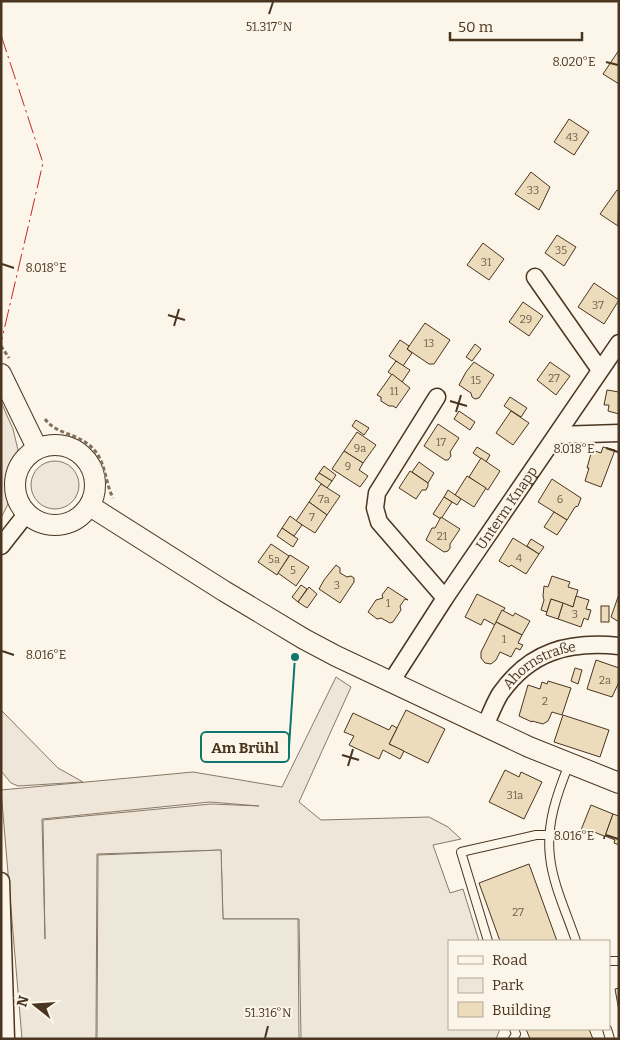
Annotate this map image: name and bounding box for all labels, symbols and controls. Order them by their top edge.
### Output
scale bar [450,10,582,42]
text: 50 m [458,18,494,36]
text: 51.317°N [246,20,293,34]
text: 8.020°E [552,55,596,69]
house number: 43 [566,131,578,144]
house number: 33 [527,184,539,197]
house number: 35 [555,244,567,257]
house number: 31 [481,256,492,269]
text: 8.018°E [25,261,67,275]
house number: 37 [592,299,604,312]
house number: 29 [520,313,532,326]
house number: 13 [424,337,434,350]
house number: 27 [548,372,560,385]
house number: 15 [471,374,481,387]
house number: 11 [390,385,399,398]
house number: 17 [436,436,446,449]
house number: 9a [354,442,366,455]
text: 8.018°E [553,442,595,456]
house number: 9 [345,460,351,473]
street label: Unterm Knapp [472,463,541,553]
house number: 7a [318,493,330,506]
house number: 6 [557,493,563,506]
house number: 7 [309,511,315,524]
house number: 21 [437,530,448,543]
house number: 4 [516,552,523,565]
house number: 5a [268,553,280,566]
house number: 5 [290,564,296,577]
house number: 3 [334,579,340,592]
house number: 1 [386,597,391,610]
house number: 3 [572,608,578,621]
house number: 1 [502,633,507,646]
street label: Ahornstraße [499,638,577,692]
text: 8.016°E [26,648,66,662]
house number: 2a [599,674,611,687]
house number: 2 [542,695,548,708]
callout: Am Brühl [201,732,289,762]
text: Am Brühl [211,739,279,757]
house number: 31a [507,789,523,802]
text: 8.016°E [554,829,594,843]
house number: 27 [512,906,524,919]
legend [448,940,610,1030]
text: Road [492,951,527,969]
text: Park [492,976,524,994]
north arrow [10,980,60,1030]
text: N [13,994,33,1009]
text: Building [492,1001,551,1019]
text: 51.316°N [245,1006,292,1020]

